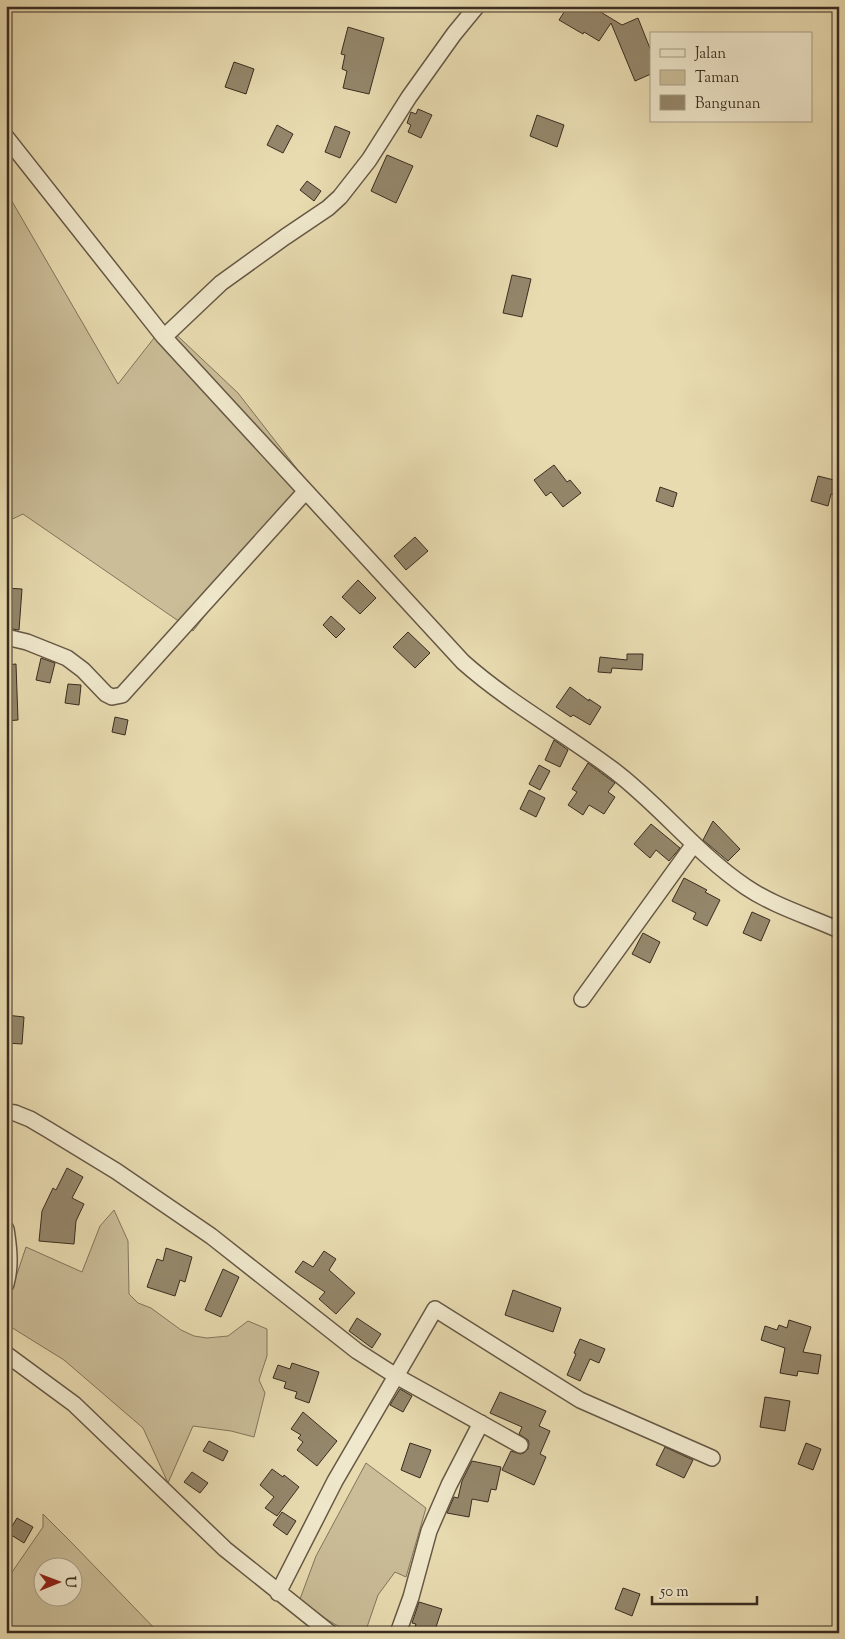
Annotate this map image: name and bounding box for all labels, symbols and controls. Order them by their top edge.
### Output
legend [650,32,812,122]
text: Jalan [694,44,726,65]
text: Taman [695,68,739,89]
text: Bangunan [695,94,761,115]
north arrow [32,1556,82,1606]
scale bar [652,1574,758,1606]
text: U [59,1576,79,1588]
text: 50 m [659,1582,689,1603]

